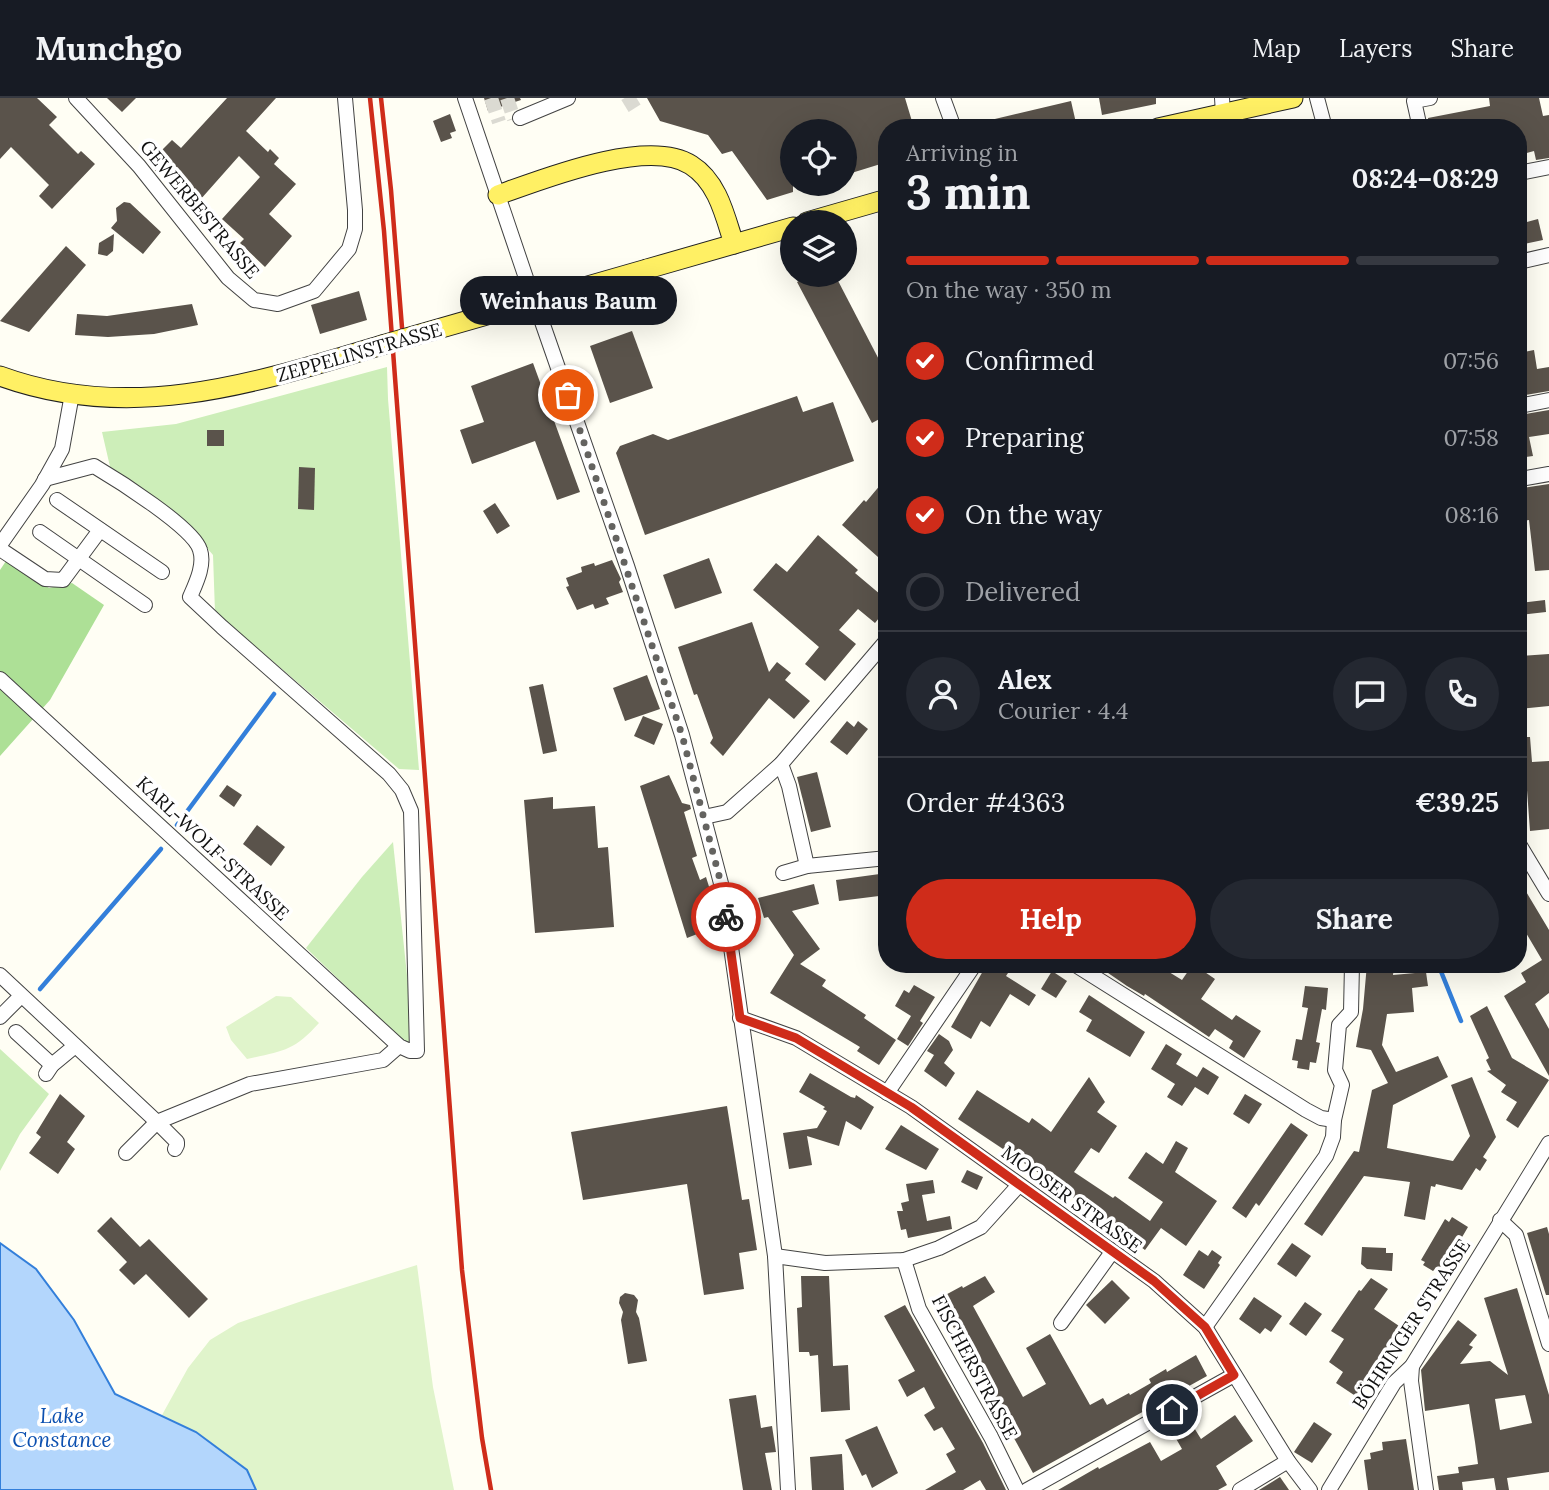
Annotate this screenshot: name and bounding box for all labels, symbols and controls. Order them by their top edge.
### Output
text: Munchgo [35,27,182,69]
text: Map [1252,33,1301,64]
text: Layers [1339,33,1412,64]
text: Share [1450,33,1514,64]
map controls [780,119,857,287]
button: locate [780,119,857,196]
street label: GEWERBESTRASSE [135,135,265,283]
text: Arriving in [906,138,1018,167]
text: 08:24–08:29 [1352,162,1499,195]
text: 3 min [906,163,1031,222]
button: layers [780,210,857,287]
text: On the way · 350 m [906,275,1112,304]
callout: Weinhaus Baum [460,276,676,325]
text: Weinhaus Baum [480,286,657,315]
street label: ZEPPELINSTRASSE [274,317,444,387]
icon: check [906,342,944,380]
text: Confirmed [965,344,1094,377]
text: 07:56 [1443,346,1499,375]
pin [538,365,598,425]
icon: bag [549,376,587,414]
icon: check [906,419,944,457]
text: Preparing [965,421,1084,454]
text: 07:58 [1443,423,1499,452]
icon: check [906,496,944,534]
text: On the way [965,498,1102,531]
text: 08:16 [1444,500,1499,529]
text: Delivered [965,575,1081,608]
button: person [906,657,980,731]
button: chat [1333,657,1407,731]
button: phone [1425,657,1499,731]
text: Alex [998,663,1052,696]
text: Courier · 4.4 [998,696,1129,725]
street label: KARL-WOLF-STRASSE [132,771,294,925]
text: Order #4363 [906,786,1065,819]
text: €39.25 [1415,786,1499,819]
button: Help [906,879,1196,959]
button: Share [1210,879,1499,959]
courier [691,882,761,952]
icon: bike [707,898,745,936]
street label: MOOSER STRASSE [997,1140,1147,1258]
street label: BÖHRINGER STRASSE [1347,1234,1475,1414]
street label: FISCHERSTRASSE [927,1291,1023,1443]
pin [1142,1380,1202,1440]
icon: home [1153,1391,1191,1429]
water label: Lake Constance [12,1402,112,1453]

